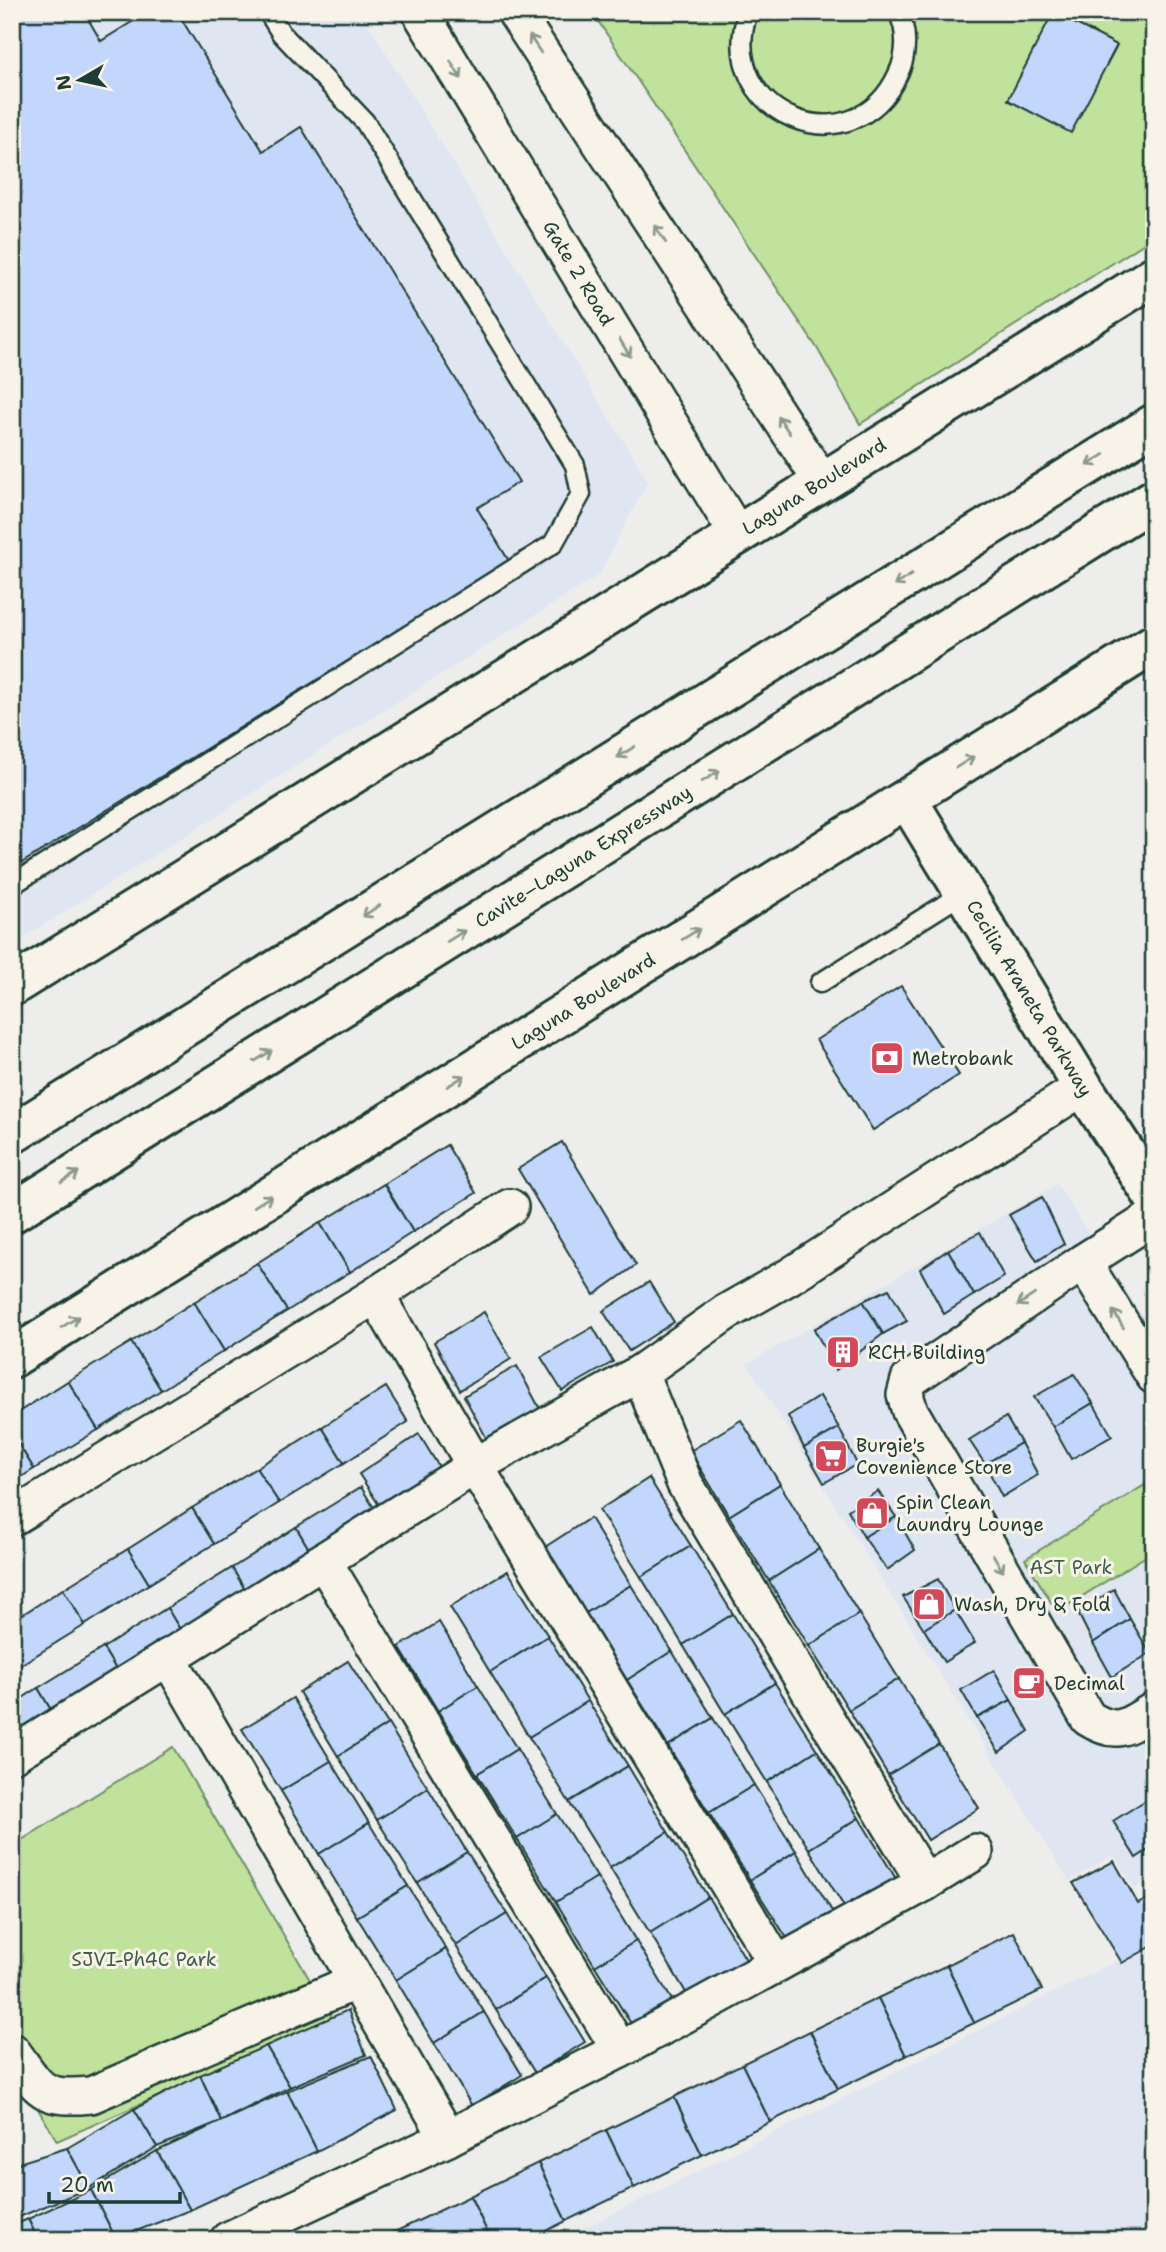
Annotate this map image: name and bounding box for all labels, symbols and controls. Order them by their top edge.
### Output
one-way arrow [528,35,542,54]
north arrow [46,46,116,116]
one-way arrow [449,60,463,80]
text: N [50,73,77,92]
street label: Gate 2 Road [537,216,620,330]
one-way arrow [653,225,667,245]
one-way arrow [619,338,633,358]
one-way arrow [777,415,791,435]
street label: Laguna Boulevard [738,432,891,541]
one-way arrow [1086,454,1106,468]
one-way arrow [893,574,913,588]
one-way arrow [617,746,637,760]
one-way arrow [955,755,974,770]
one-way arrow [701,769,721,783]
street label: Cavite–Laguna Expressway [470,779,696,934]
street label: Cecilia Araneta Parkway [961,895,1098,1101]
one-way arrow [361,905,381,919]
one-way arrow [680,927,700,941]
one-way arrow [446,928,465,943]
street label: Laguna Boulevard [507,947,660,1056]
bank icon: Metrobank [868,1039,906,1077]
place label: Metrobank [912,1046,1014,1071]
one-way arrow [253,1049,273,1063]
one-way arrow [446,1073,465,1088]
one-way arrow [60,1169,80,1183]
one-way arrow [253,1194,273,1208]
one-way arrow [1017,1293,1036,1307]
one-way arrow [1111,1309,1125,1329]
one-way arrow [60,1314,80,1328]
building icon: RCH Building [824,1333,862,1371]
place label: RCH Building [868,1340,985,1365]
place label: Burgie's Covenience Store [856,1433,1012,1480]
supermarket icon: Burgie's Covenience Store [812,1437,850,1475]
place label: Spin Clean Laundry Lounge [896,1490,1044,1537]
shop icon: Spin Clean Laundry Lounge [853,1494,891,1532]
one-way arrow [991,1552,1005,1572]
park label: AST Park [1029,1555,1113,1580]
shop icon: Wash, Dry & Fold [910,1585,948,1623]
place label: Wash, Dry & Fold [954,1592,1111,1617]
cafe icon: Decimal [1010,1664,1048,1702]
place label: Decimal [1054,1671,1125,1696]
park label: SJVI-Ph4C Park [71,1947,217,1972]
scale bar [49,2161,180,2205]
text: 20 m [60,2171,114,2199]

